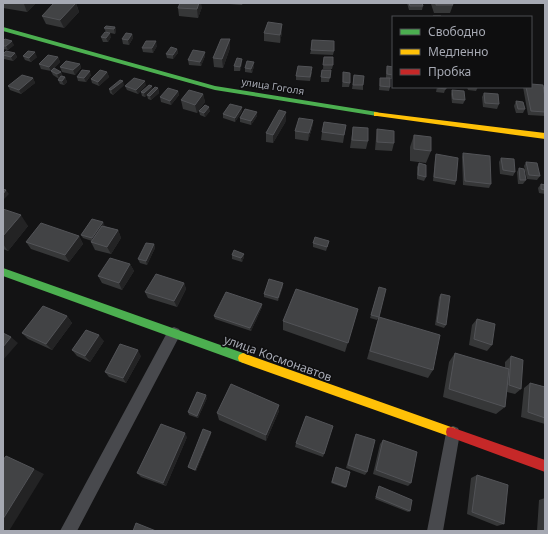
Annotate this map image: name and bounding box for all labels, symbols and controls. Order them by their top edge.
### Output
legend [392,16,532,88]
text: Свободно [428,23,486,40]
text: Медленно [428,43,488,60]
text: Пробка [428,63,471,80]
street label: улица Гоголя [241,74,305,98]
street label: улица Космонавтов [222,331,335,386]

